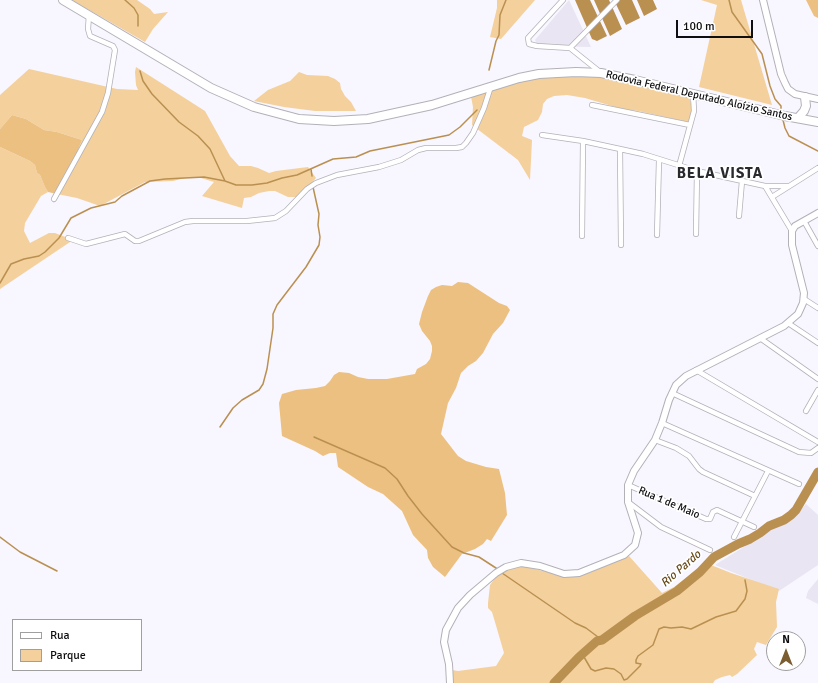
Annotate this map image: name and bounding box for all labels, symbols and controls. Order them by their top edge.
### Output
scale bar [678,12,755,38]
text: 100 m [683,19,715,34]
street label: Rodovia Federal Deputado Aloízio Santos [604,68,794,124]
district label: BELA VISTA [677,165,763,183]
street label: Rua 1 de Maio [636,484,702,522]
water label: Rio Pardo [658,548,704,590]
legend [12,619,142,671]
text: Rua [50,628,70,643]
north arrow [766,631,806,671]
text: N [782,633,790,646]
text: Parque [50,648,86,663]

